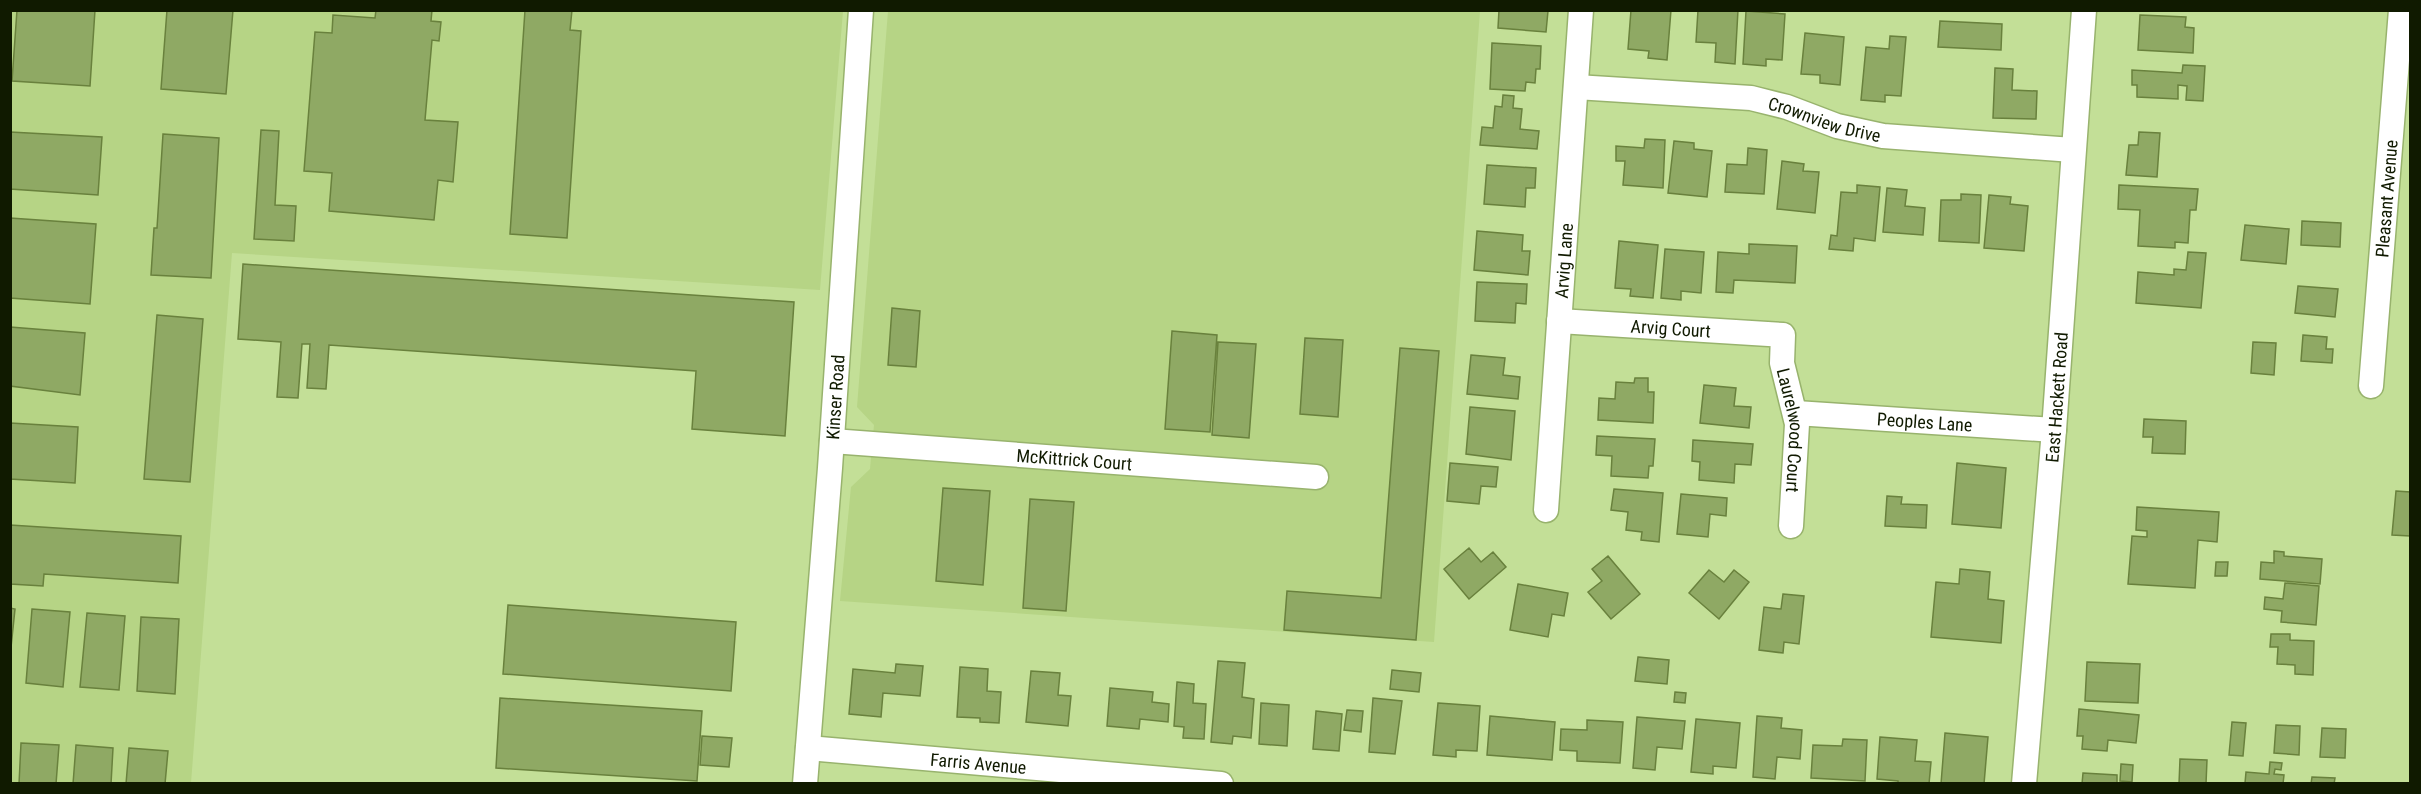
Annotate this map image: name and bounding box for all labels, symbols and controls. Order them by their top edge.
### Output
street label: Crownview Drive [1766,92,1883,146]
street label: Pleasant Avenue [2371,139,2401,258]
street label: Arvig Lane [1550,222,1577,299]
street label: Arvig Court [1630,315,1711,341]
street label: East Hackett Road [2041,331,2071,463]
street label: Kinser Road [821,354,848,440]
street label: Laurelwood Court [1773,366,1808,493]
street label: Peoples Lane [1876,408,1973,435]
street label: McKittrick Court [1016,444,1133,474]
street label: Farris Avenue [929,748,1027,777]

